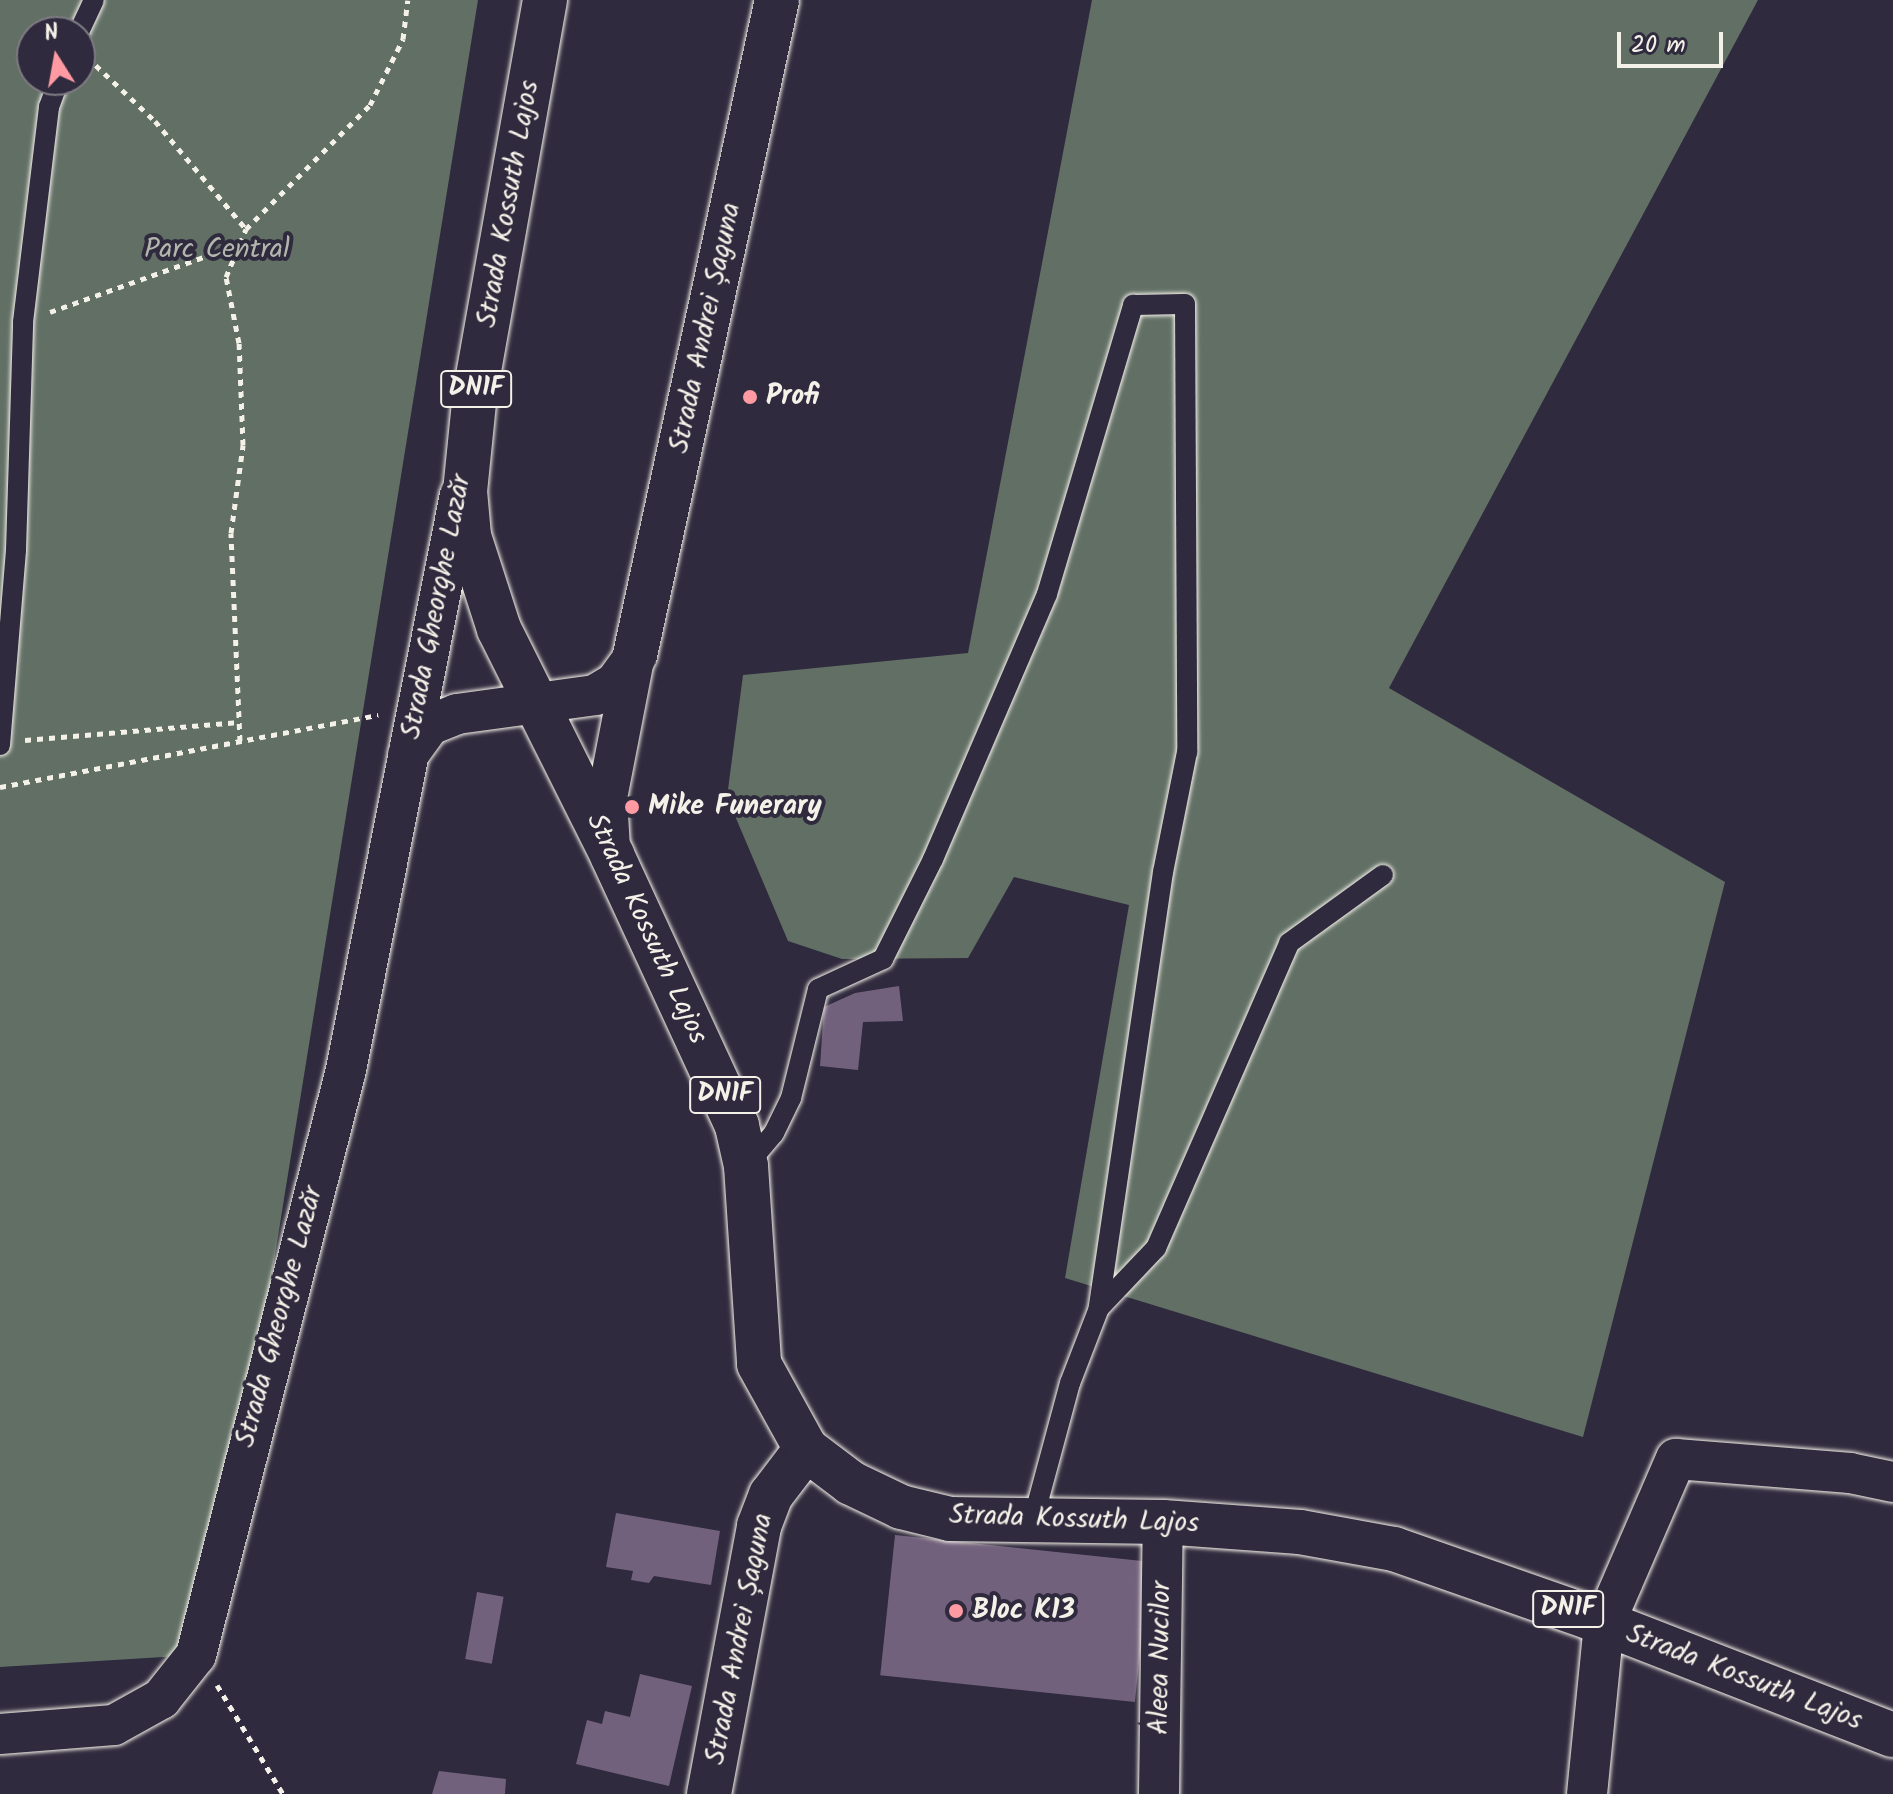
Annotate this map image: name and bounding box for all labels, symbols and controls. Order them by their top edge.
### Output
text: N [42,15,62,52]
north arrow [16,16,96,96]
scale bar [1621,16,1727,66]
text: 20 m [1631,26,1686,65]
street label: Strada Kossuth Lajos [471,78,547,330]
street label: Strada Andrei Șaguna [663,200,749,456]
park label: Parc Central [144,233,290,267]
road number: DN1F [440,367,512,411]
place label: Profi [766,380,819,414]
marker: Profi [741,388,759,406]
street label: Strada Gheorghe Lazăr [395,472,479,742]
place label: Mike Funerary [648,790,822,824]
marker: Mike Funerary [623,798,641,816]
street label: Strada Kossuth Lajos [578,809,714,1049]
road number: DN1F [689,1073,761,1117]
street label: Strada Gheorghe Lazăr [229,1183,331,1451]
street label: Strada Kossuth Lajos [948,1499,1200,1541]
street label: Strada Andrei Șaguna [699,1511,781,1767]
street label: Aleea Nucilor [1143,1581,1179,1735]
road number: DN1F [1532,1587,1604,1631]
place label: Bloc K13 [972,1594,1075,1628]
marker: Bloc K13 [947,1602,965,1620]
street label: Strada Kossuth Lajos [1621,1617,1867,1739]

